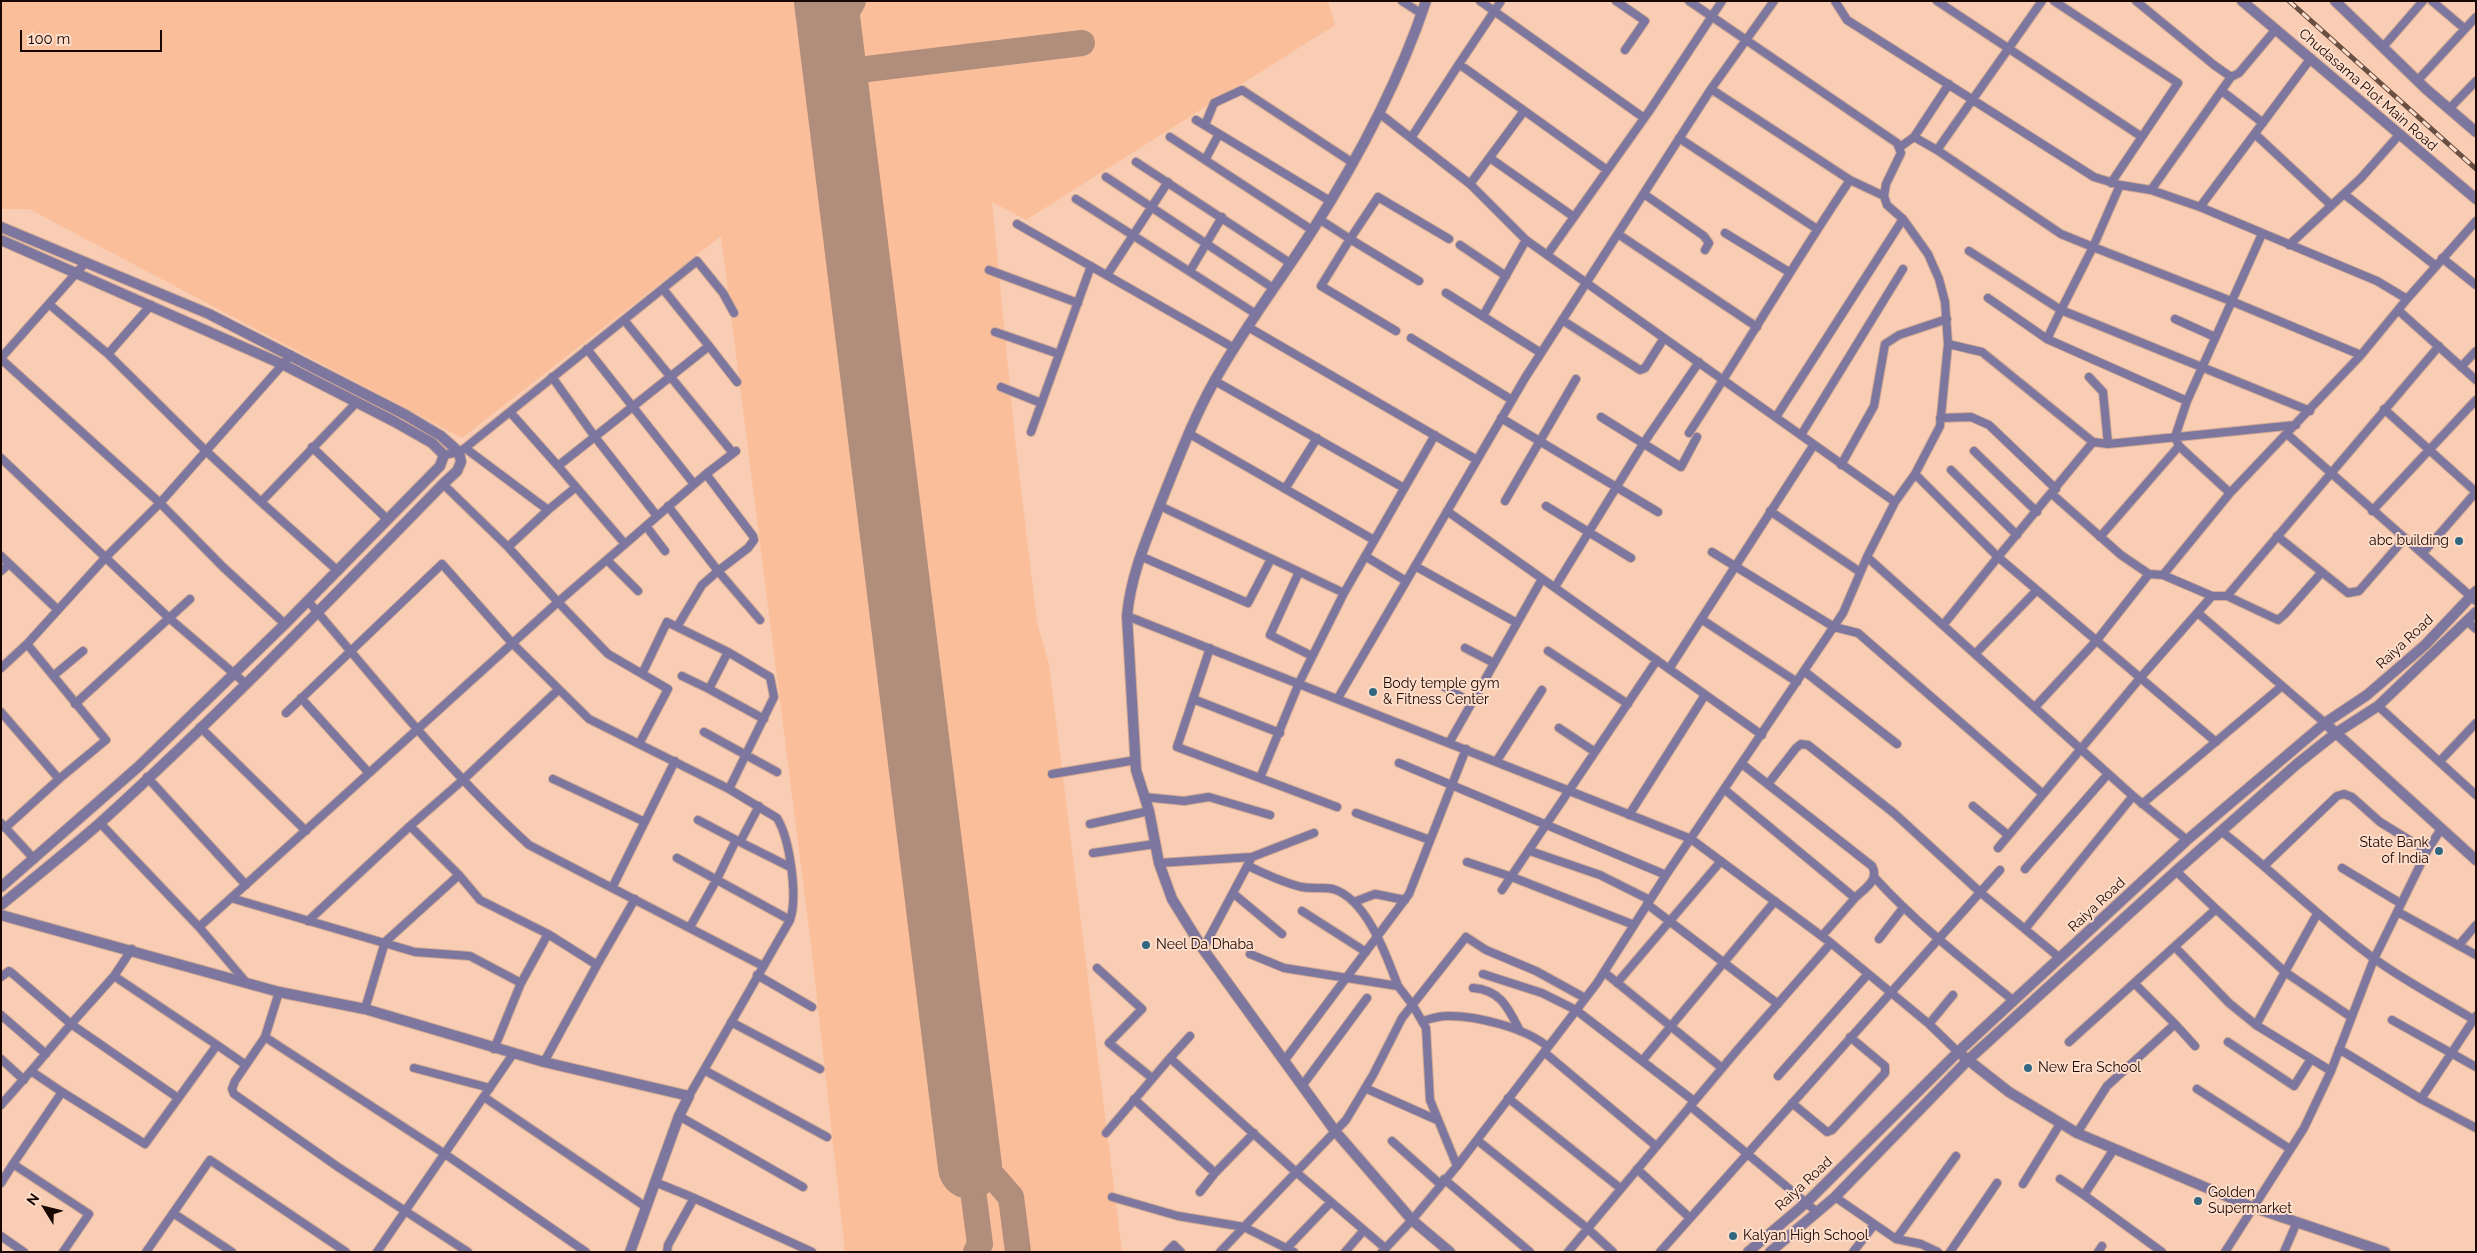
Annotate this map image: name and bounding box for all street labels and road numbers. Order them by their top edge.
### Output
street label: Chudasama Plot Main Road [2295,25,2441,155]
street label: Raiya Road [2373,611,2437,673]
street label: Raiya Road [2065,874,2129,936]
street label: Raiya Road [1772,1153,1836,1215]

